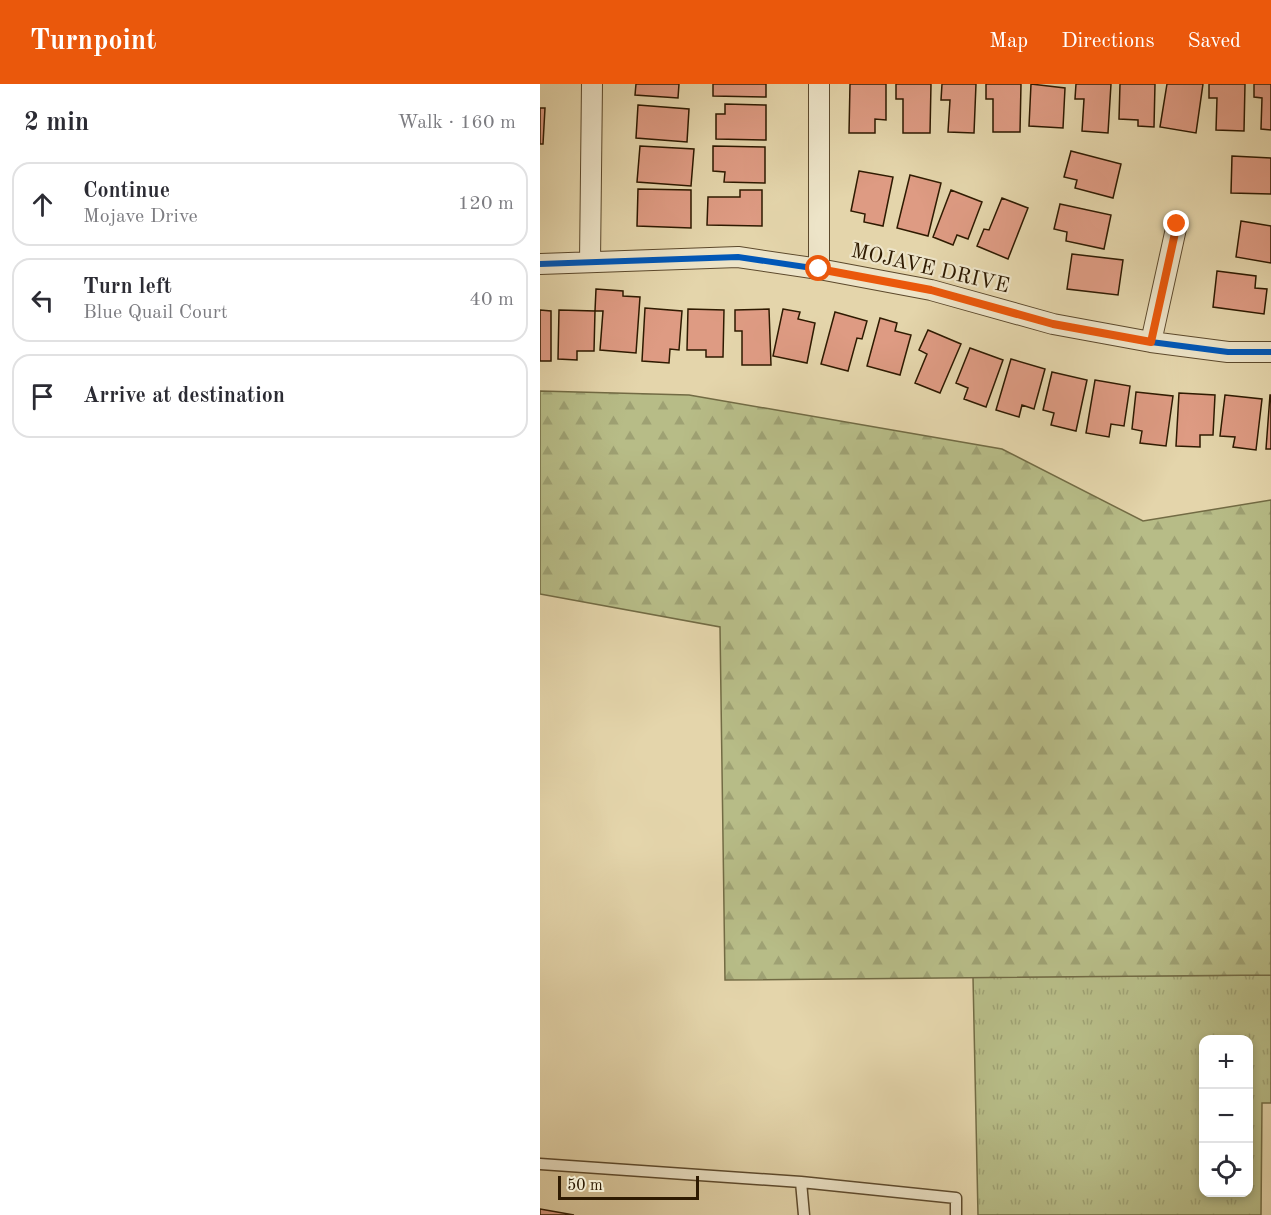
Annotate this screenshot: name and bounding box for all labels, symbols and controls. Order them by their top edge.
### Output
text: Turnpoint [30,28,157,56]
text: Map [989,31,1028,52]
text: Directions [1061,31,1155,52]
text: Saved [1188,31,1241,52]
text: 2 min [24,110,89,136]
text: Walk · 160 m [397,113,516,133]
text: Continue [83,180,170,202]
icon: ahead [26,188,59,221]
text: 120 m [458,194,514,214]
text: Mojave Drive [83,207,198,227]
route end [1163,210,1189,236]
street label: MOJAVE DRIVE [849,241,1011,297]
route start [805,255,831,281]
text: Turn left [83,276,172,298]
icon: left [26,284,59,317]
text: 40 m [469,290,514,310]
text: Blue Quail Court [83,303,228,323]
icon: arrive [26,380,59,413]
text: Arrive at destination [83,385,285,407]
map controls [1199,1035,1253,1197]
button: + [1199,1035,1253,1089]
button: − [1199,1089,1253,1143]
button: locate [1199,1143,1253,1197]
scale bar [558,1173,699,1200]
text: 50 m [567,1178,603,1194]

